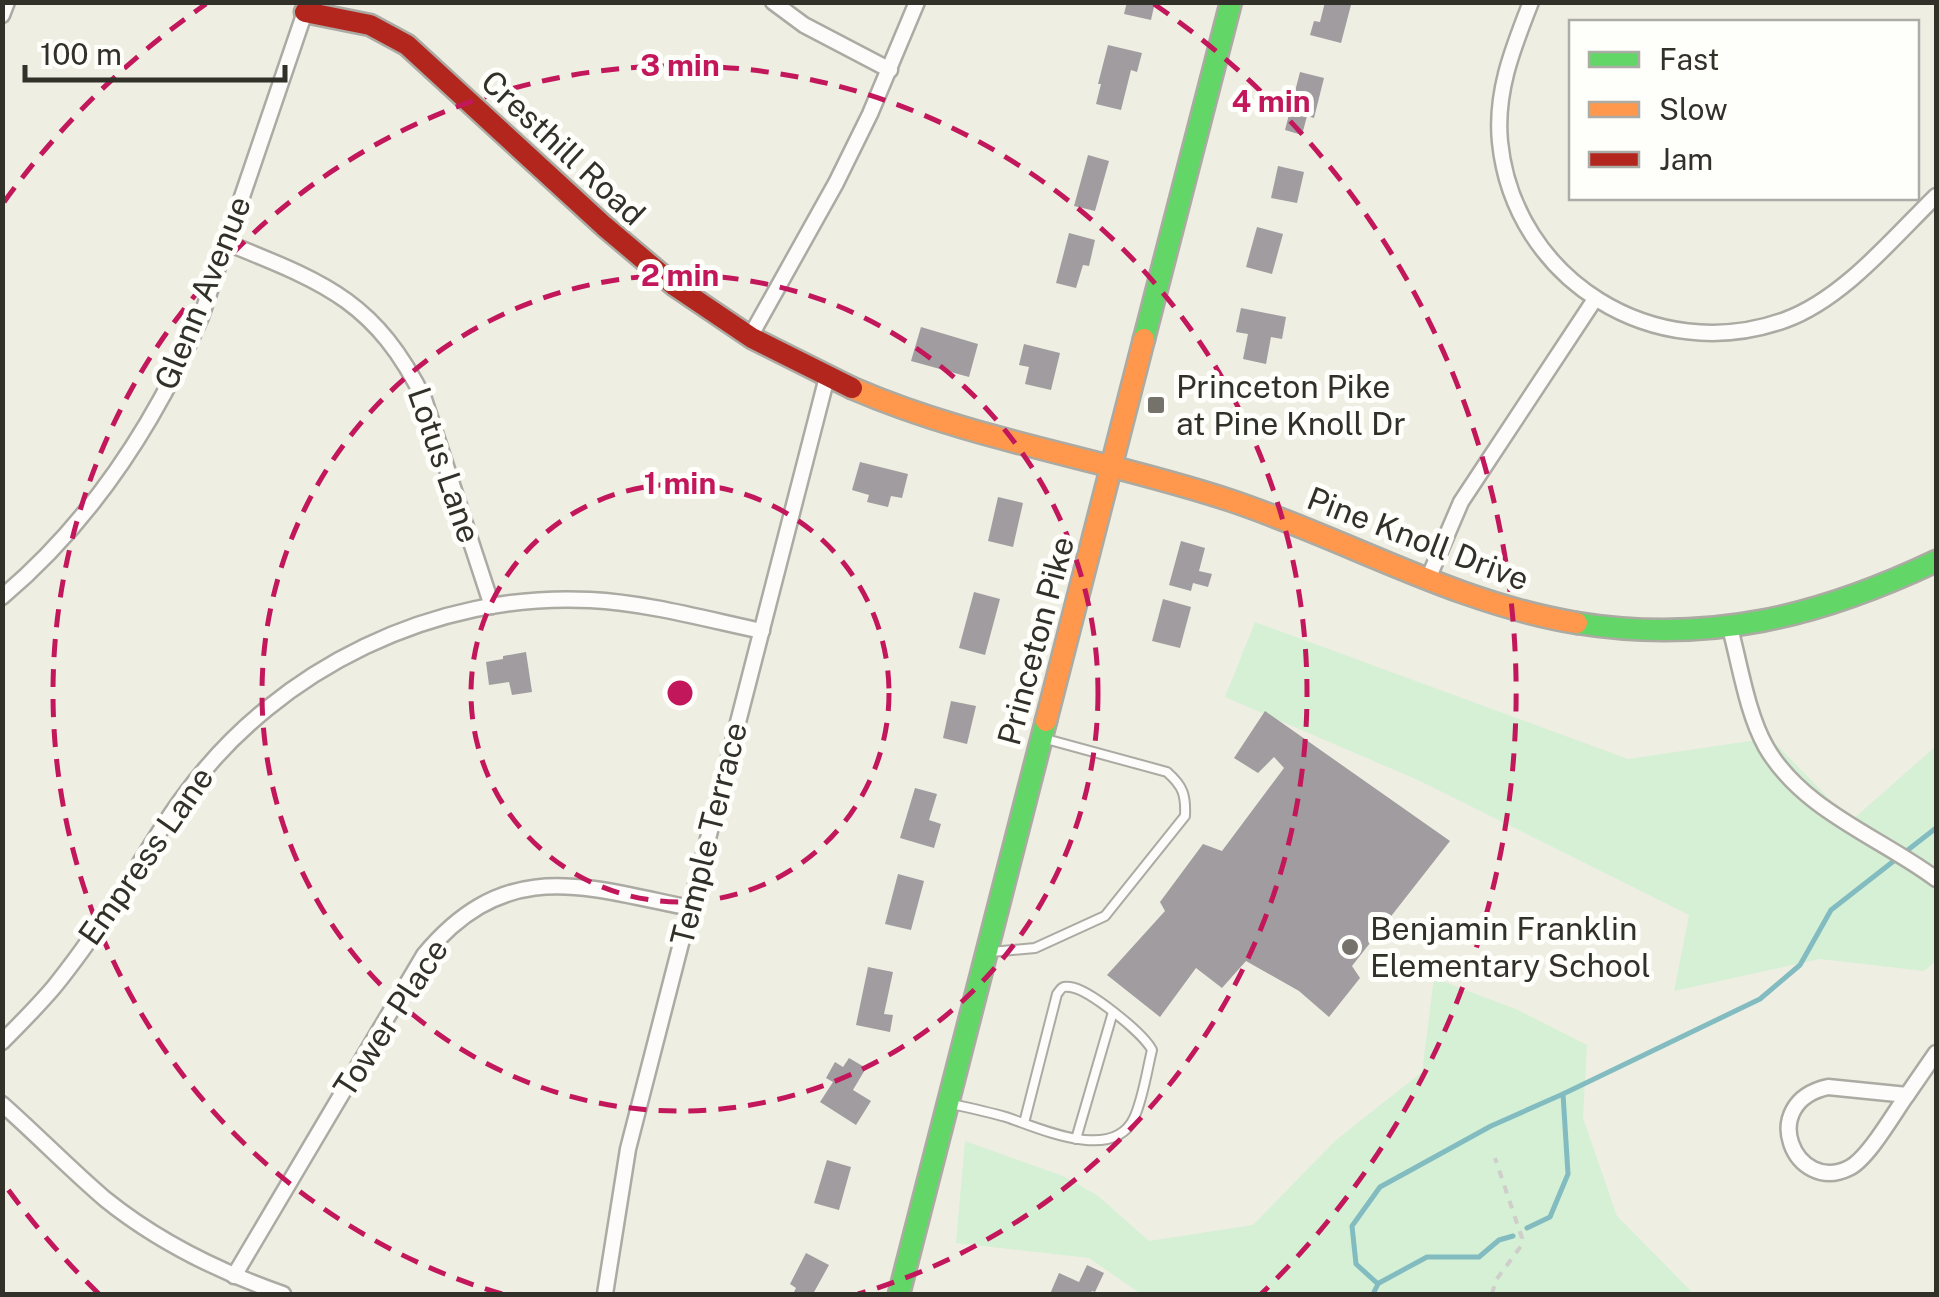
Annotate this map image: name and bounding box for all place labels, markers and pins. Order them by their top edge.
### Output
place label: Princeton Pike at Pine Knoll Dr [1176,368,1406,442]
marker: Princeton Pike at Pine Knoll Dr [1145,394,1167,416]
centre of rings [662,675,698,711]
place label: Benjamin Franklin Elementary School [1370,910,1651,984]
marker: Benjamin Franklin Elementary School [1339,936,1361,958]

